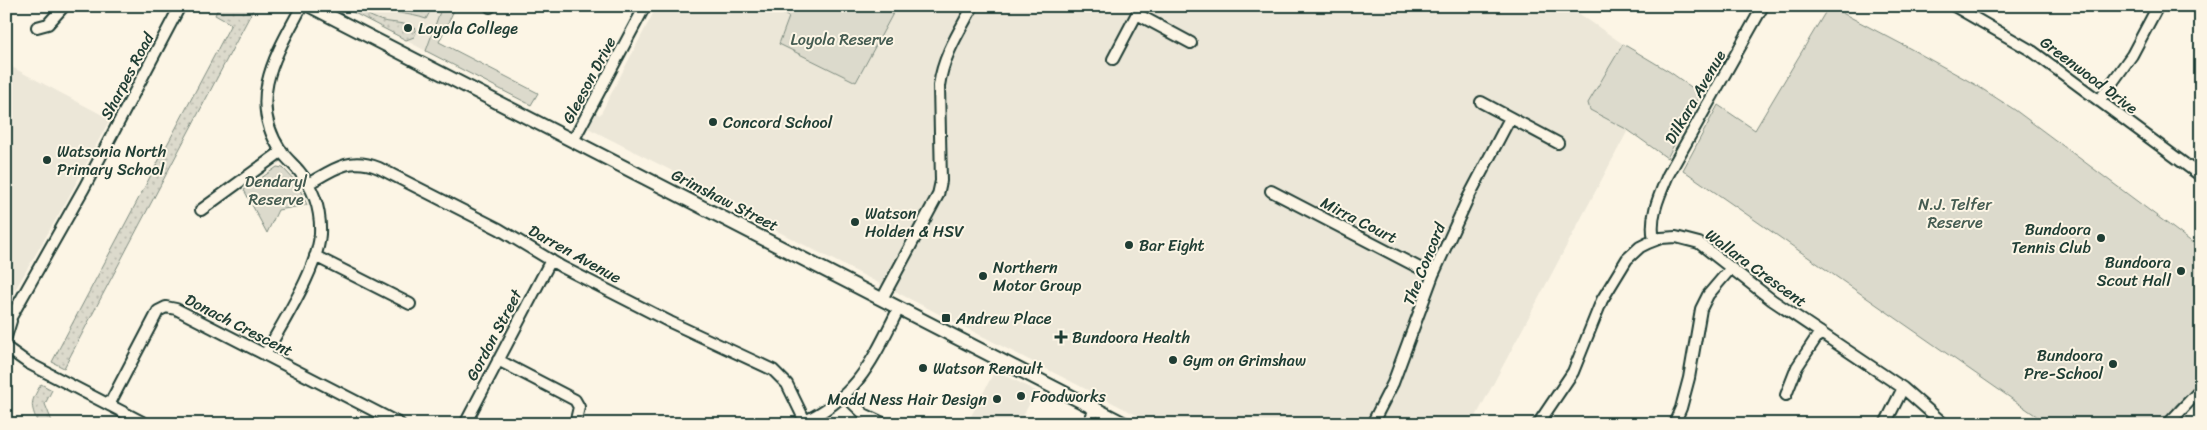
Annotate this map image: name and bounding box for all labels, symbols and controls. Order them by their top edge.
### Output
place label: Loyola College [418,14,518,43]
marker: Loyola College [402,22,414,34]
park label: Loyola Reserve [790,25,894,54]
street label: Sharpes Road [92,26,163,125]
street label: Greenwood Drive [2034,28,2145,122]
street label: Gleeson Drive [554,31,624,129]
street label: Dilkara Avenue [1656,44,1734,150]
place label: Concord School [723,108,833,137]
marker: Concord School [707,116,719,128]
place label: Watsonia North Primary School [57,137,166,184]
marker: Watsonia North Primary School [41,154,53,166]
street label: Grimshaw Street [666,160,784,240]
park label: Dendaryl Reserve [245,167,308,214]
street label: Mirra Court [1316,188,1402,252]
park label: N.J. Telfer Reserve [1918,190,1993,237]
place label: Watson Holden & HSV [865,199,964,246]
place label: Bundoora Tennis Club [2011,215,2091,262]
street label: Darren Avenue [523,216,627,292]
marker: Watson Holden & HSV [849,216,861,228]
street label: The Concord [1394,217,1454,310]
street label: Wallara Crescent [1699,221,1813,315]
place label: Bar Eight [1139,231,1205,260]
marker: Bundoora Tennis Club [2095,232,2107,244]
marker: Bar Eight [1123,239,1135,251]
place label: Bundoora Scout Hall [2097,248,2171,295]
place label: Northern Motor Group [993,253,1082,300]
marker: Bundoora Scout Hall [2175,265,2187,277]
marker: Northern Motor Group [977,270,989,282]
street label: Gordon Street [458,284,531,386]
street label: Donach Crescent [180,285,298,365]
place label: Andrew Place [955,304,1052,333]
marker: Andrew Place [940,312,952,324]
place label: Bundoora Health [1072,323,1190,352]
marker: Bundoora Health [1054,330,1068,344]
place label: Bundoora Pre-School [2024,341,2103,388]
place label: Gym on Grimshaw [1183,346,1306,375]
place label: Watson Renault [933,354,1043,383]
marker: Gym on Grimshaw [1167,354,1179,366]
marker: Bundoora Pre-School [2107,358,2119,370]
marker: Watson Renault [917,362,929,374]
place label: Foodworks [1031,382,1106,411]
place label: Madd Ness Hair Design [827,385,987,414]
marker: Foodworks [1015,390,1027,402]
marker: Madd Ness Hair Design [991,393,1003,405]

